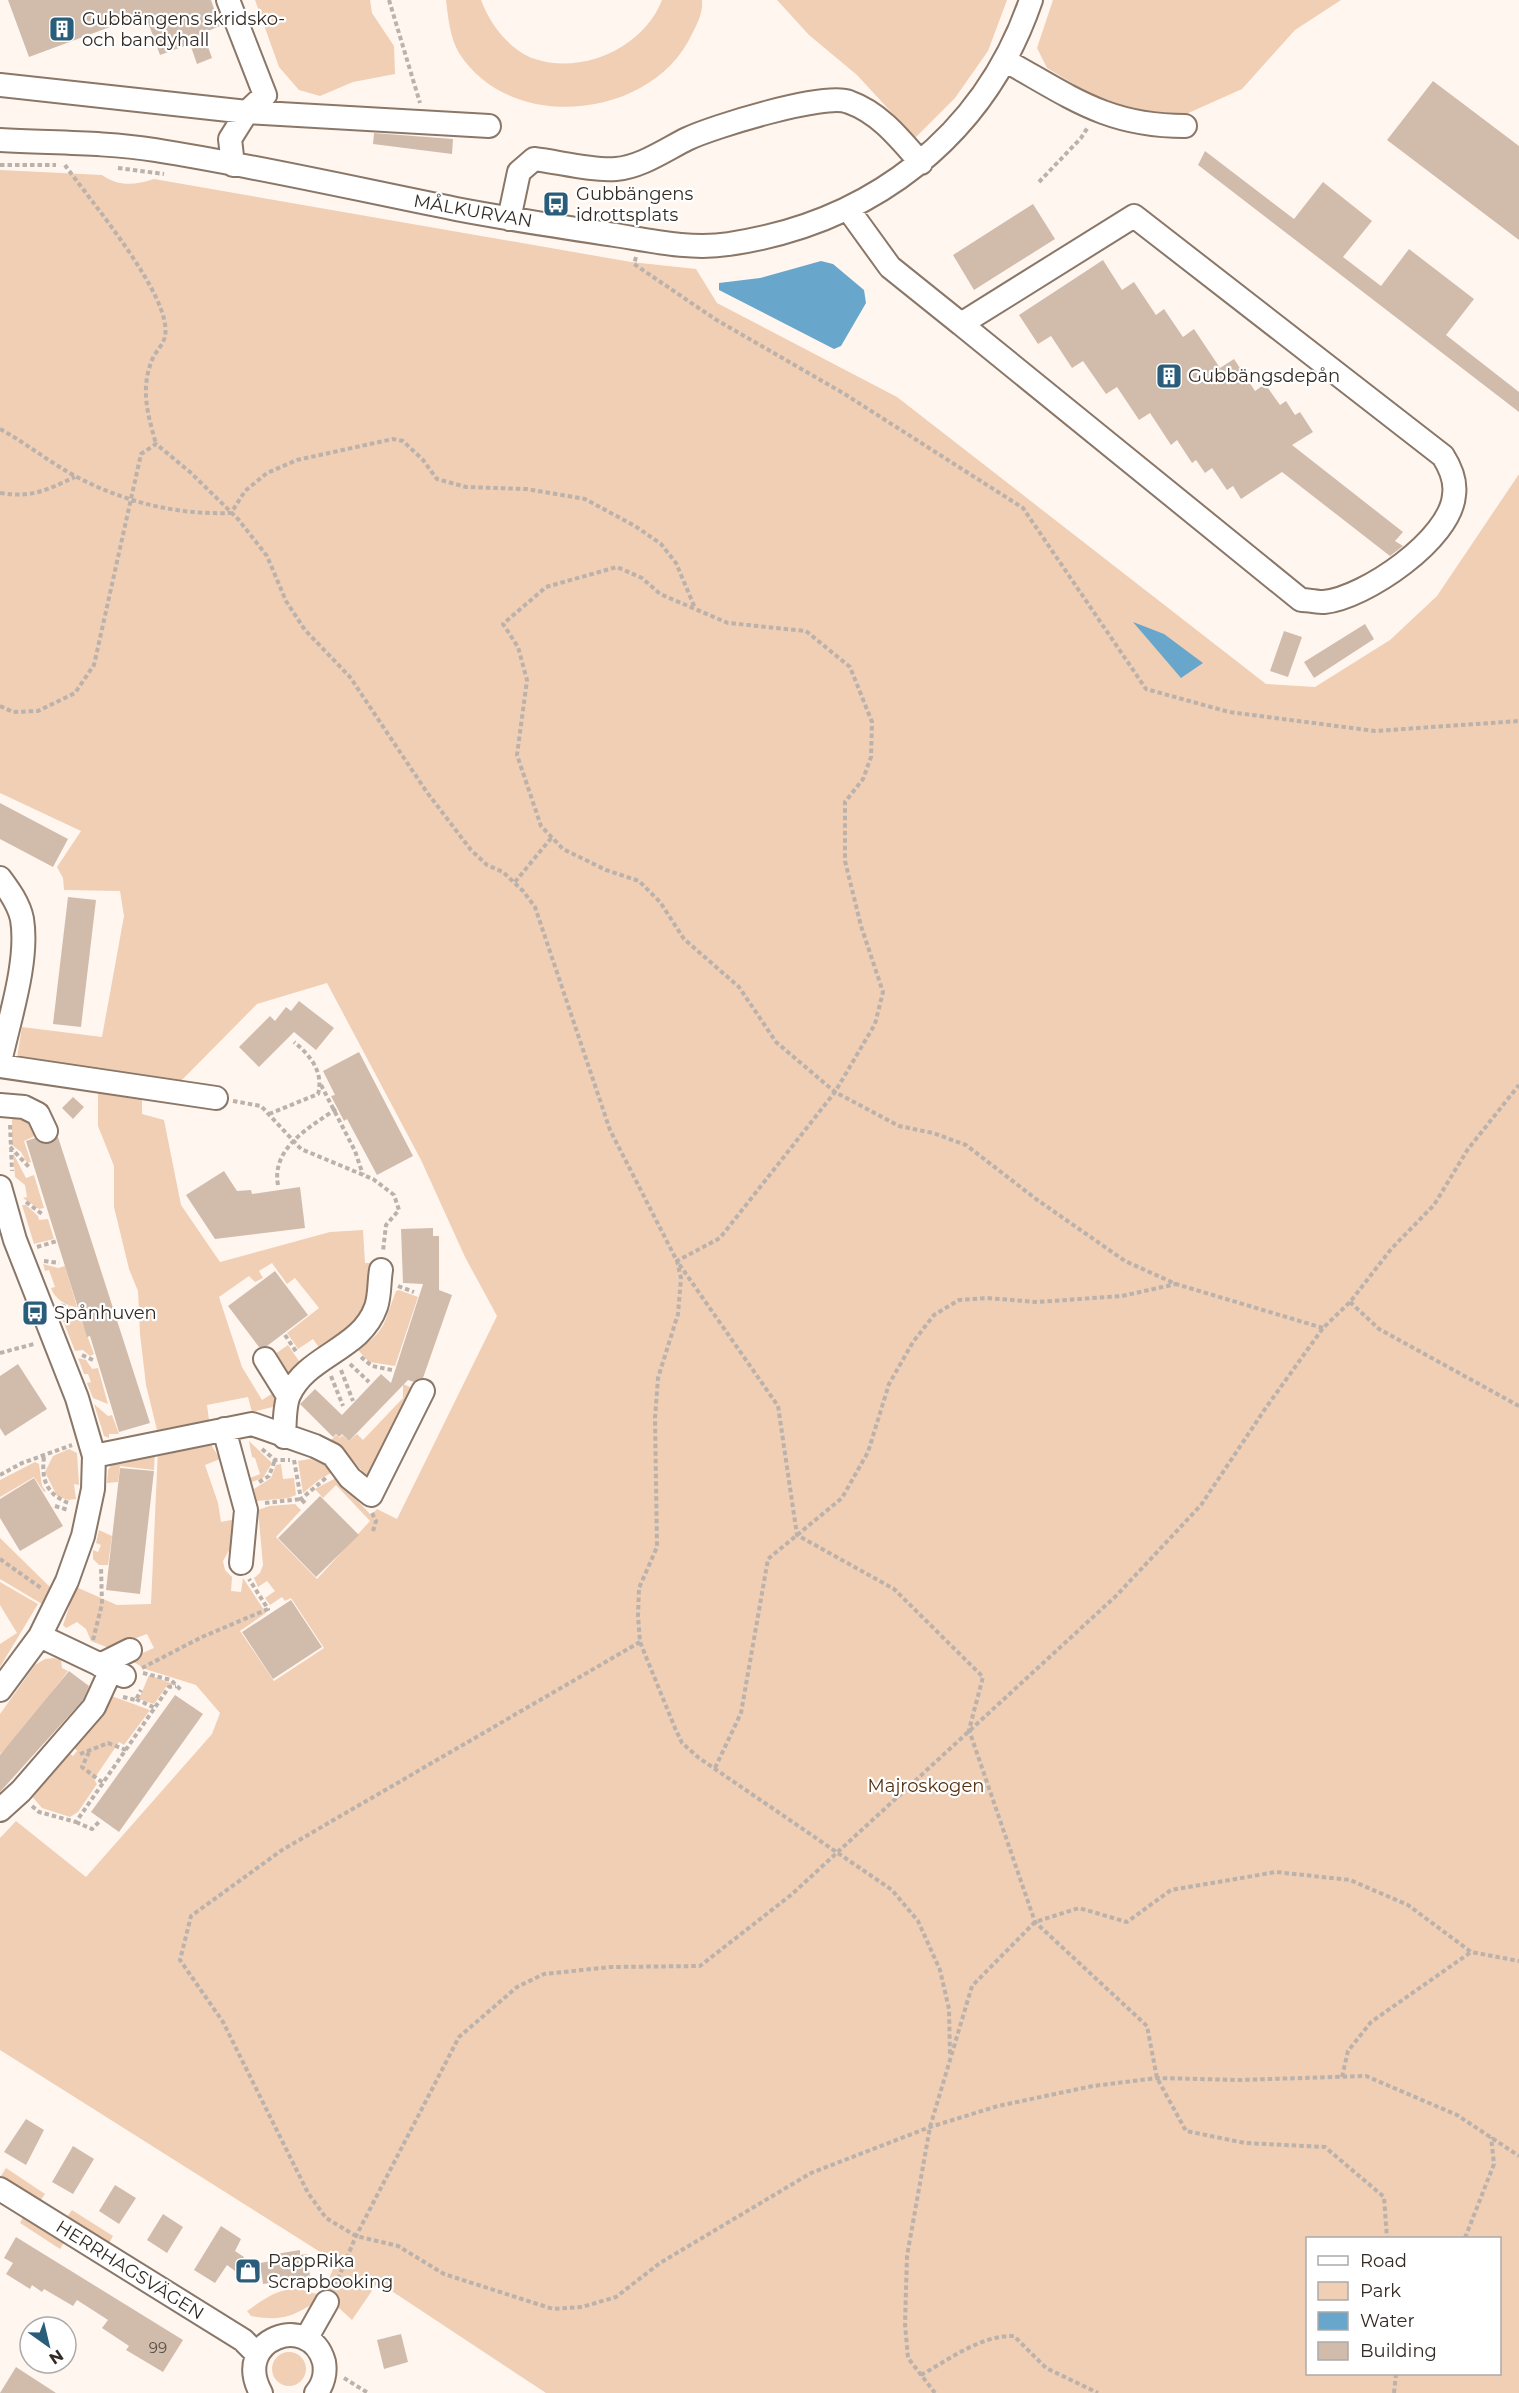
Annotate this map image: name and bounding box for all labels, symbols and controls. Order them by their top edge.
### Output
place label: Gubbängens skridsko- och bandyhall [82,8,285,51]
building icon: Gubbängens skridsko- och bandyhall [47,14,77,44]
place label: Gubbängens idrottsplats [576,183,694,226]
street label: MÅLKURVAN [412,189,534,232]
bus stop icon: Gubbängens idrottsplats [541,189,571,219]
building icon: Gubbängsdepån [1154,361,1184,391]
place label: Gubbängsdepån [1188,365,1340,387]
bus stop icon: Spånhuven [20,1298,50,1328]
place label: Spånhuven [54,1302,157,1324]
park label: Majroskogen [868,1775,984,1797]
street label: HERRHAGSVÄGEN [52,2216,208,2324]
legend [1306,2237,1501,2375]
place label: PappRika Scrapbooking [268,2250,393,2293]
text: Road [1360,2250,1407,2272]
shop icon: PappRika Scrapbooking [233,2256,263,2286]
text: Park [1360,2280,1401,2302]
text: Water [1360,2310,1415,2332]
north arrow [18,2315,78,2375]
house number: 99 [149,2338,167,2357]
text: Building [1360,2340,1437,2362]
text: N [45,2346,67,2369]

